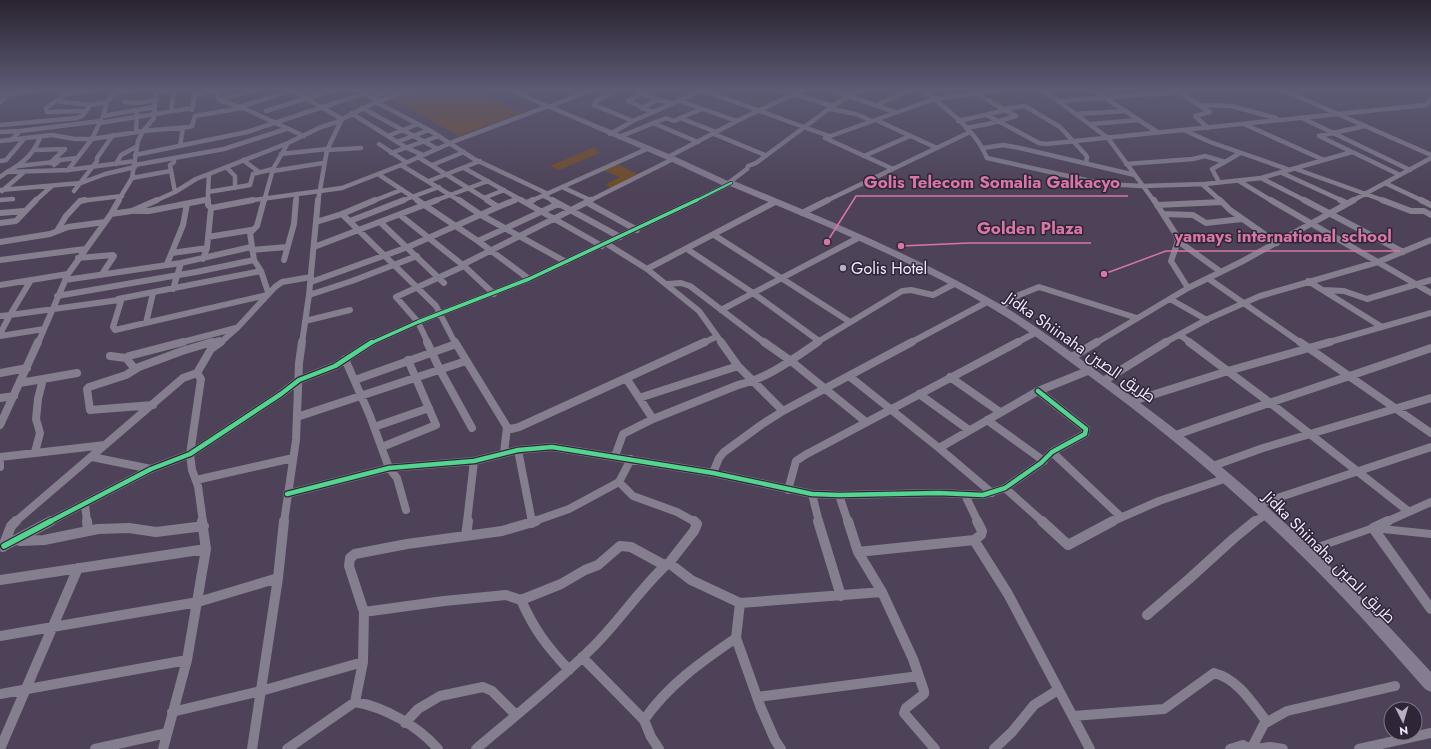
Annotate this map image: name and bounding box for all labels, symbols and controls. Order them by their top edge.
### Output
callout: Golis Telecom Somalia Galkacyo [856,167,1128,196]
text: Golis Telecom Somalia Galkacyo [864,170,1120,194]
callout: Golden Plaza [969,214,1091,243]
text: Golden Plaza [977,216,1083,240]
callout: yamays international school [1166,222,1400,251]
text: yamays international school [1173,224,1392,248]
place label: Golis Hotel [851,257,927,280]
marker: Golis Hotel [838,263,848,273]
street label: Jidka Shiinaha طريق الصين [999,286,1161,408]
street label: Jidka Shiinaha طريق الصين [1257,485,1401,629]
north arrow [1383,701,1423,741]
text: N [1399,723,1409,739]

